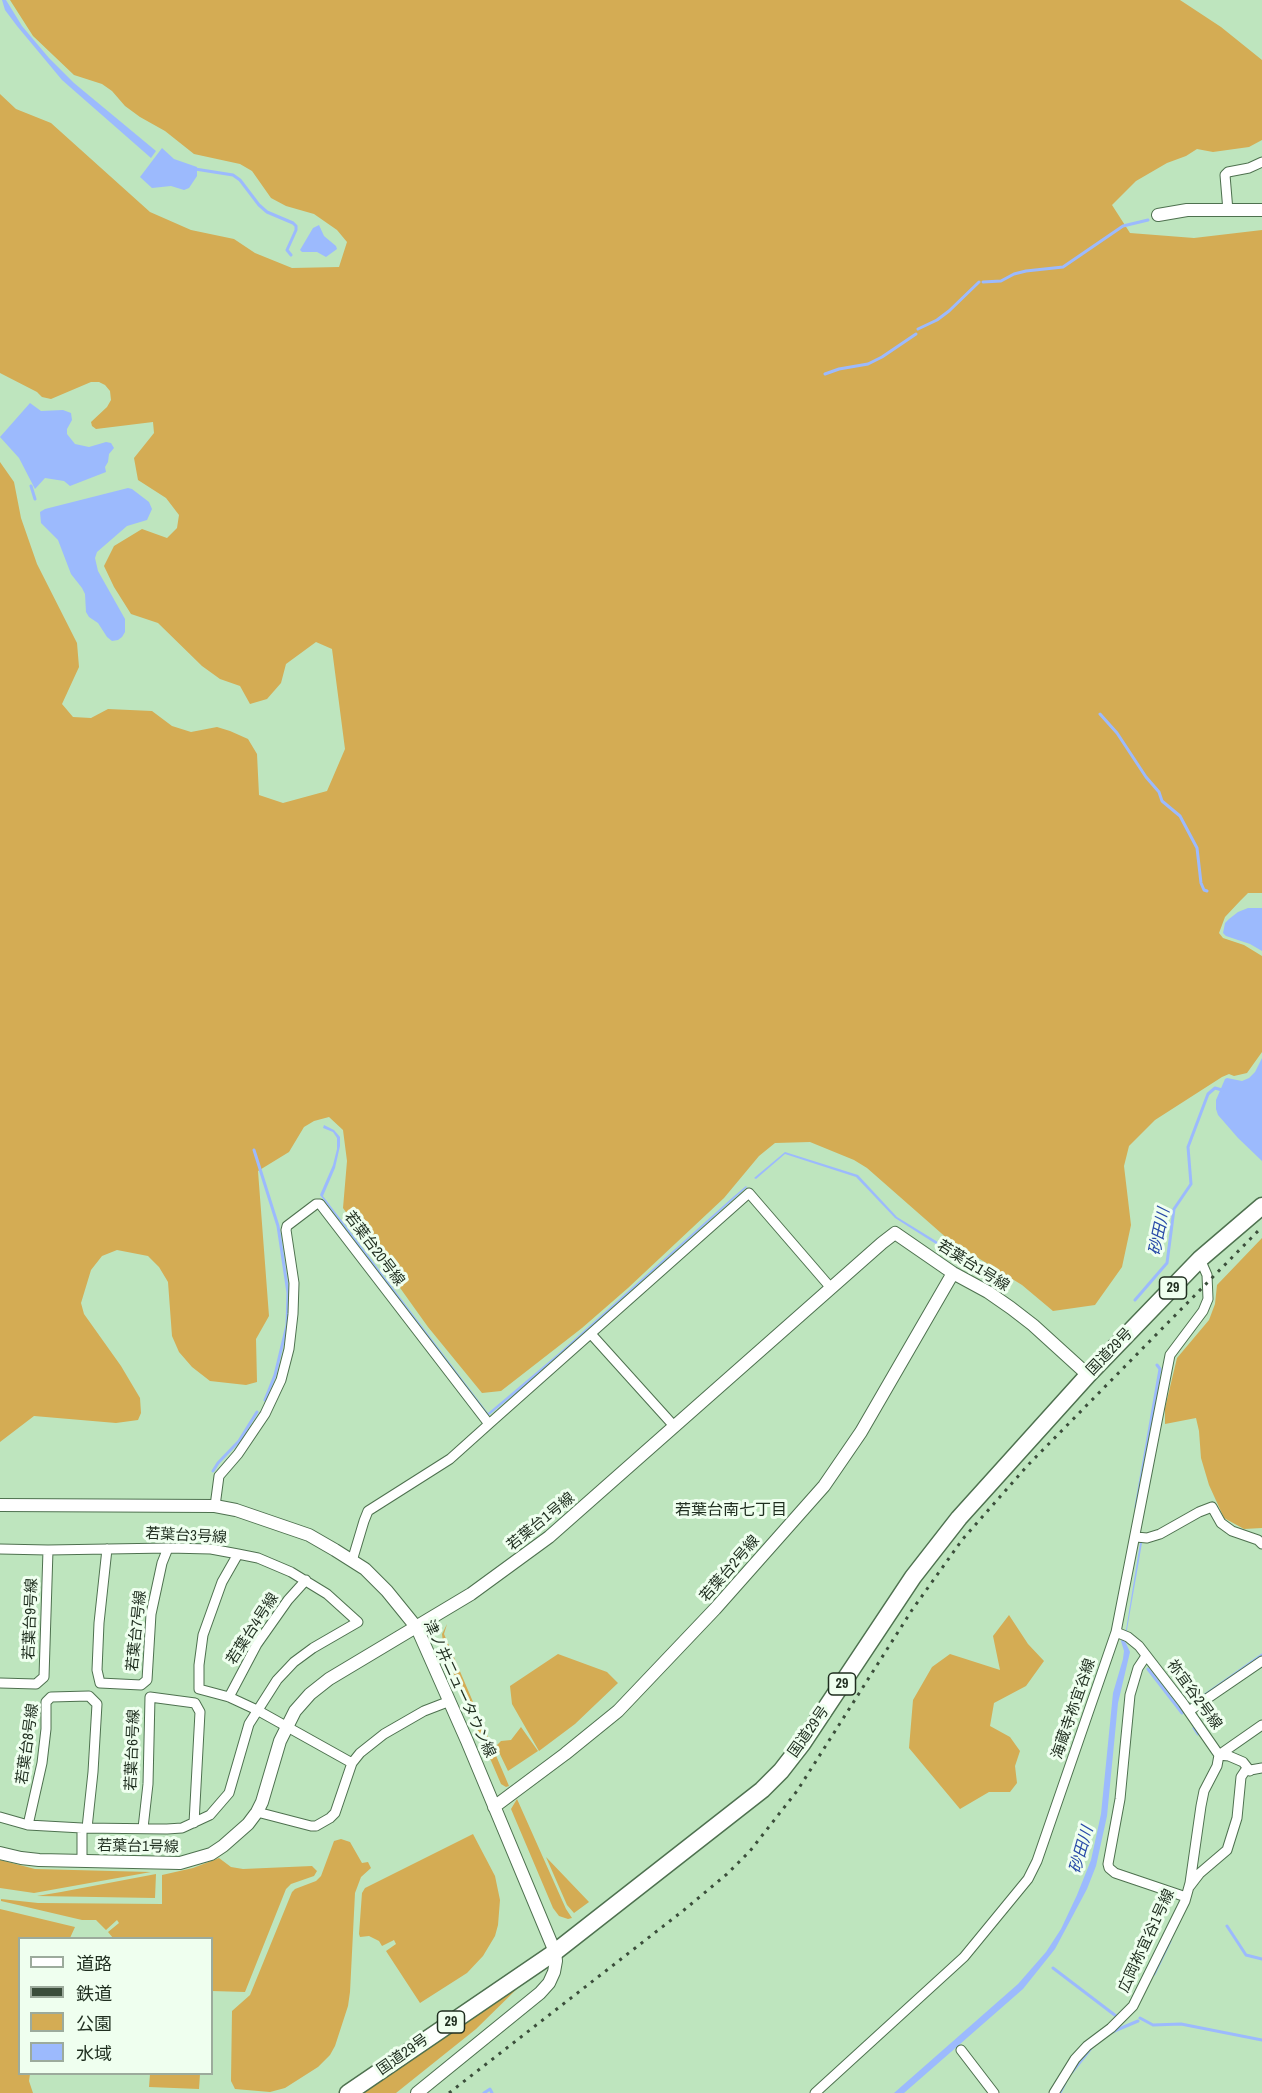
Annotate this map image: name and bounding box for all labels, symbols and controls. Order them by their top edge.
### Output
water label: 砂田川 [1146,1207,1174,1257]
street label: 若葉台20号線 [340,1208,408,1290]
street label: 若葉台1号線 [934,1237,1012,1295]
road number: 29 [1160,1277,1186,1299]
street label: 国道29号 [1083,1325,1137,1379]
street label: 若葉台1号線 [504,1489,578,1555]
district label: 若葉台南七丁目 [675,1501,787,1521]
street label: 若葉台3号線 [145,1525,227,1547]
street label: 若葉台2号線 [696,1532,764,1606]
street label: 若葉台9号線 [21,1578,41,1660]
street label: 若葉台7号線 [124,1589,150,1673]
street label: 若葉台4号線 [223,1590,283,1668]
street label: 津ノ井ニュータウン線 [419,1617,499,1761]
street label: 海蔵寺祢宜谷線 [1048,1656,1100,1762]
street label: 祢宜谷2号線 [1163,1657,1225,1733]
road number: 29 [828,1673,856,1695]
street label: 若葉台8号線 [13,1702,43,1786]
street label: 国道29号 [785,1703,833,1761]
street label: 若葉台6号線 [123,1709,143,1791]
water label: 砂田川 [1066,1824,1098,1876]
street label: 若葉台1号線 [97,1837,179,1857]
street label: 広岡祢宜谷1号線 [1115,1887,1179,1995]
legend [18,1937,213,2075]
text: 道路 [76,1951,112,1976]
text: 鉄道 [76,1981,112,2006]
text: 公園 [76,2011,112,2036]
road number: 29 [438,2011,464,2033]
street label: 国道29号 [374,2031,432,2079]
text: 水域 [76,2041,112,2066]

